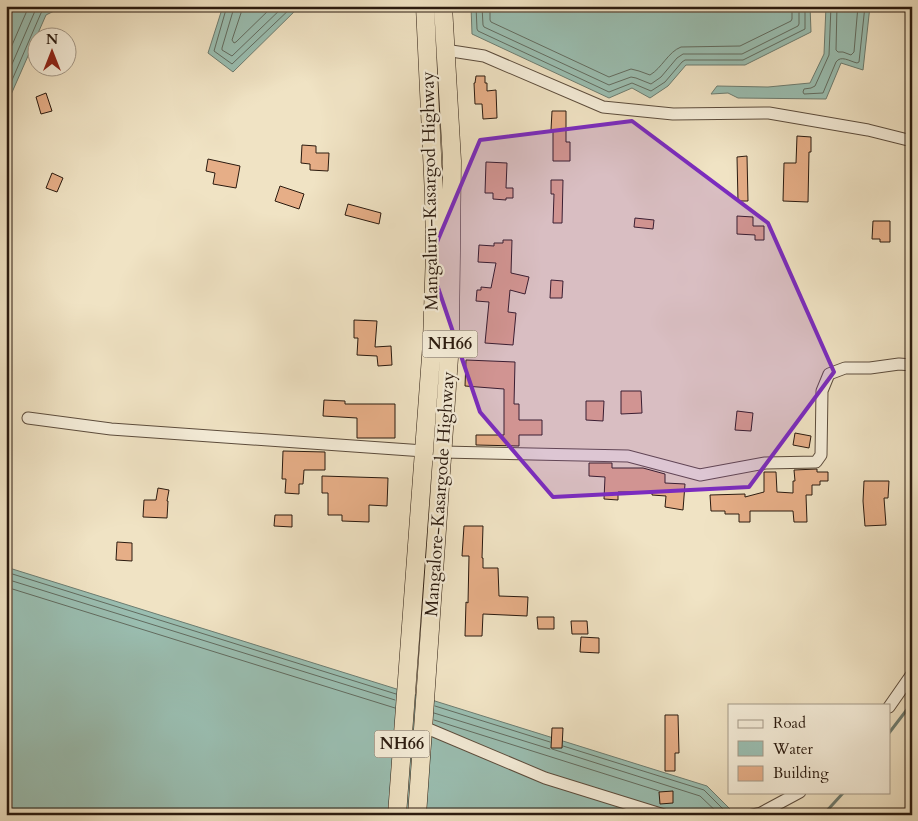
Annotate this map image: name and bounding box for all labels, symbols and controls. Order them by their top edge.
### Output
north arrow [28,28,78,78]
text: N [46,30,58,49]
street label: Mangaluru-Kasargod Highway [415,71,445,311]
road number: NH66 [422,330,478,358]
street label: Mangalore-Kasargode Highway [419,370,461,617]
legend [728,704,890,794]
text: Road [773,713,806,733]
road number: NH66 [374,731,430,758]
text: Water [772,739,814,759]
text: Building [773,763,829,783]

